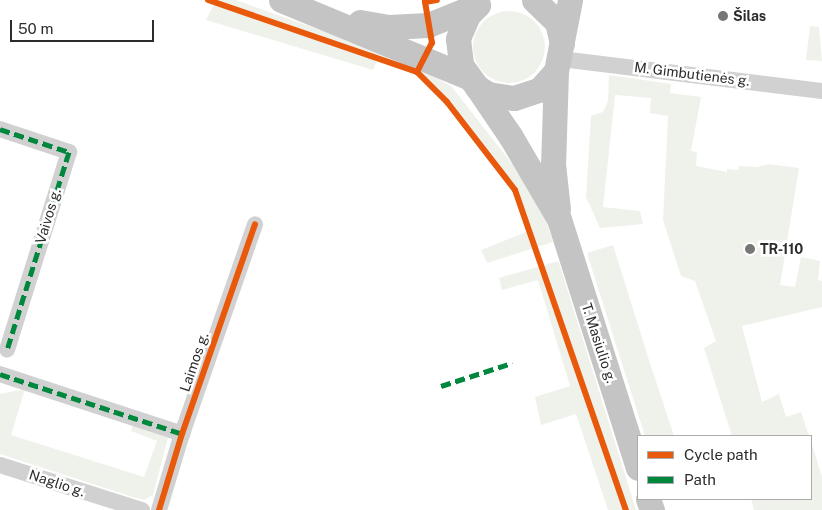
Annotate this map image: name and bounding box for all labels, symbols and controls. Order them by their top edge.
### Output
place label: Šilas [733,8,766,24]
scale bar [12,10,156,42]
marker: Šilas [717,10,729,22]
text: 50 m [18,20,53,37]
street label: M. Gimbutienės g. [633,59,751,89]
street label: Vaivos g. [32,186,64,246]
place label: TR-110 [760,241,803,257]
marker: TR-110 [744,243,756,255]
street label: T. Masiulio g. [578,301,620,385]
street label: Laimos g. [176,330,212,394]
legend [637,435,812,500]
text: Cycle path [684,446,758,463]
street label: Naglio g. [27,466,87,500]
text: Path [684,471,716,488]

